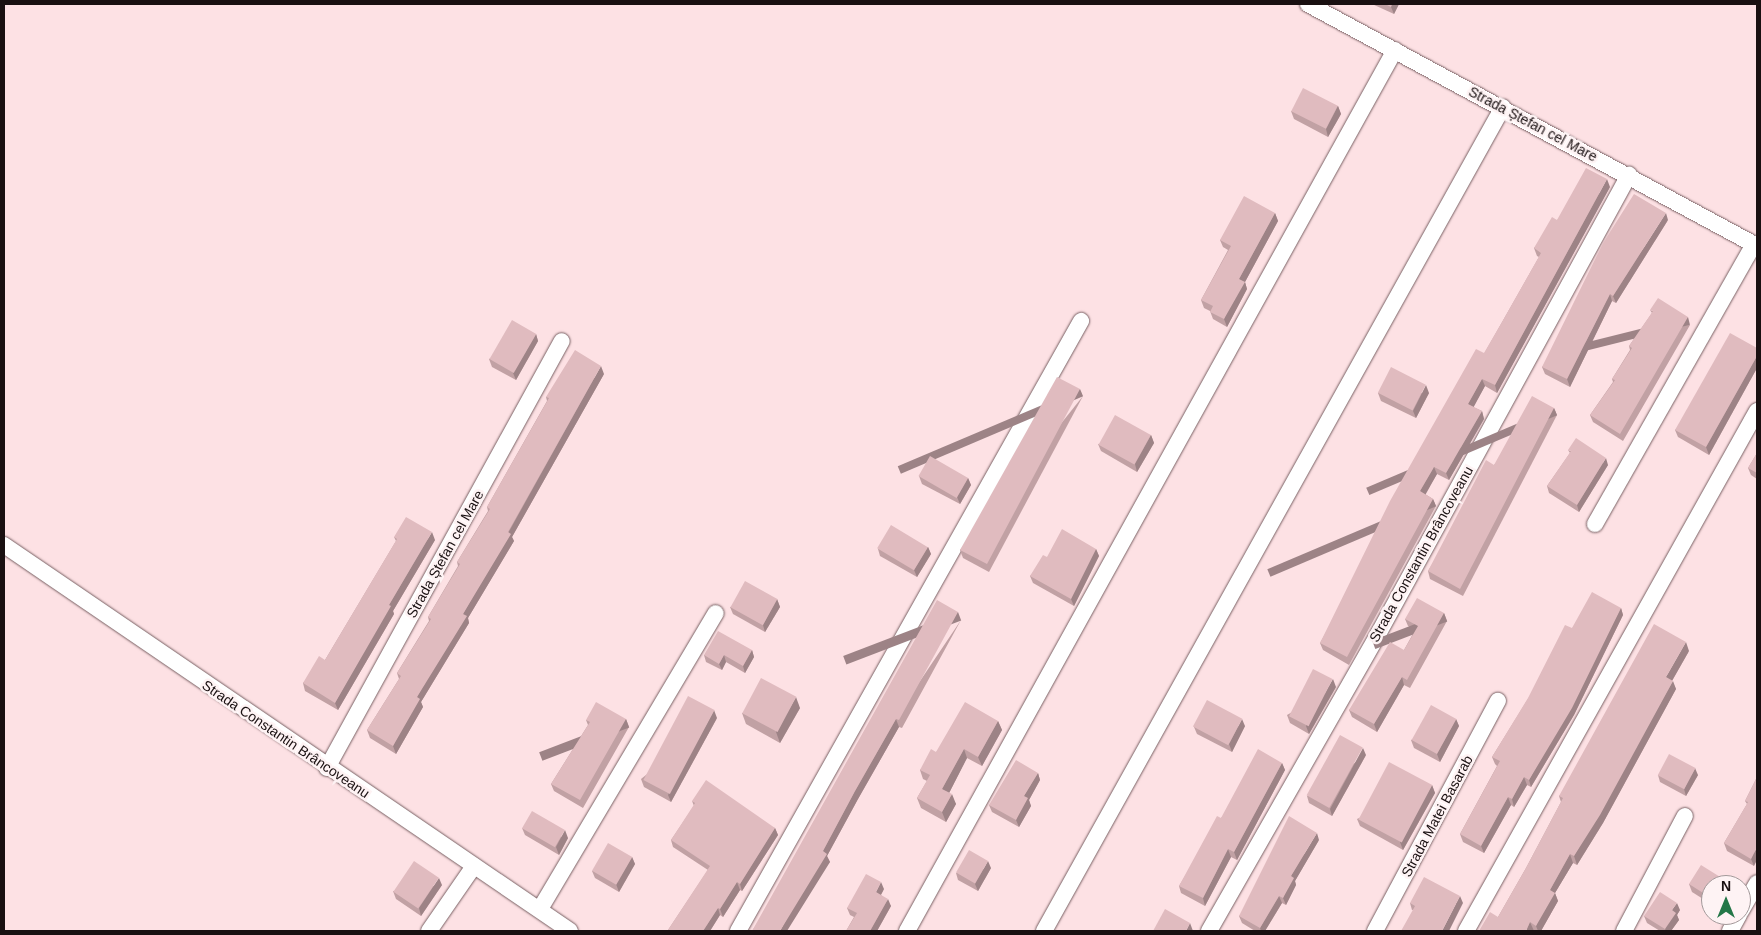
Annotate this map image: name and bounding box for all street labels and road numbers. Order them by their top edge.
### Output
street label: Strada Ștefan cel Mare [1466,83,1600,165]
street label: Strada Constantin Brâncoveanu [1366,463,1476,645]
street label: Strada Ștefan cel Mare [403,487,487,621]
street label: Strada Constantin Brâncoveanu [199,677,373,801]
street label: Strada Matei Basarab [1398,752,1476,880]

